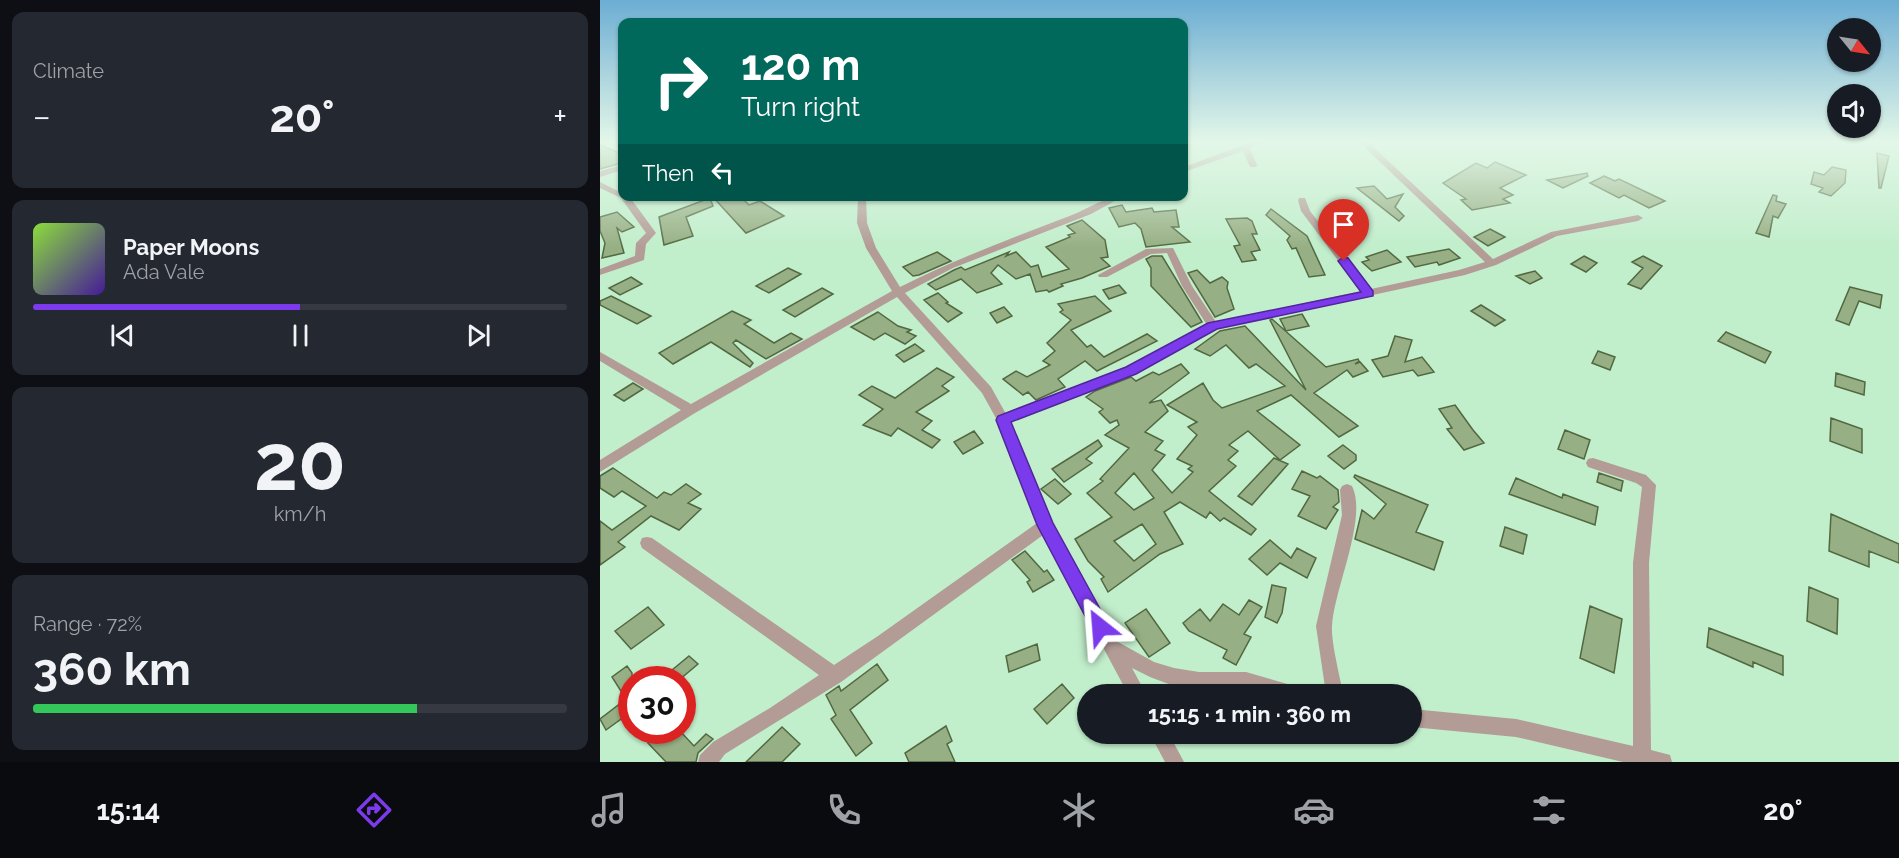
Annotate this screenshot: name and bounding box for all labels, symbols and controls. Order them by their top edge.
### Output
north arrow [1827,18,1881,72]
map controls [1827,18,1881,138]
text: 120 m [741,41,860,90]
icon: right [642,42,720,120]
text: Climate [33,59,104,83]
button: sound [1827,84,1881,138]
text: 20° [269,90,335,143]
text: Turn right [741,91,860,122]
text: − [33,97,51,136]
text: + [553,97,567,136]
icon: left [706,156,739,189]
text: Then [642,160,694,186]
pin [1318,199,1369,261]
icon: arrive [1327,208,1360,241]
text: Paper Moons [123,234,259,260]
text: Ada Vale [123,260,205,284]
icon: previous [106,319,139,352]
icon: pause [284,319,317,352]
icon: next [462,319,495,352]
text: 20 [254,417,346,508]
text: km/h [274,502,326,526]
position arrow [1068,595,1132,659]
text: Range · 72% [33,612,142,636]
text: 360 km [33,643,191,696]
speed limit sign: 30 [618,666,696,744]
text: 15:15 · 1 min · 360 m [1148,701,1351,727]
icon: directions [353,789,395,831]
icon: music [588,789,630,831]
icon: phone [823,789,865,831]
icon: climate [1058,789,1100,831]
icon: car [1293,789,1335,831]
icon: filters [1528,789,1570,831]
text: 15:14 [97,795,160,826]
text: 20° [1763,795,1802,826]

